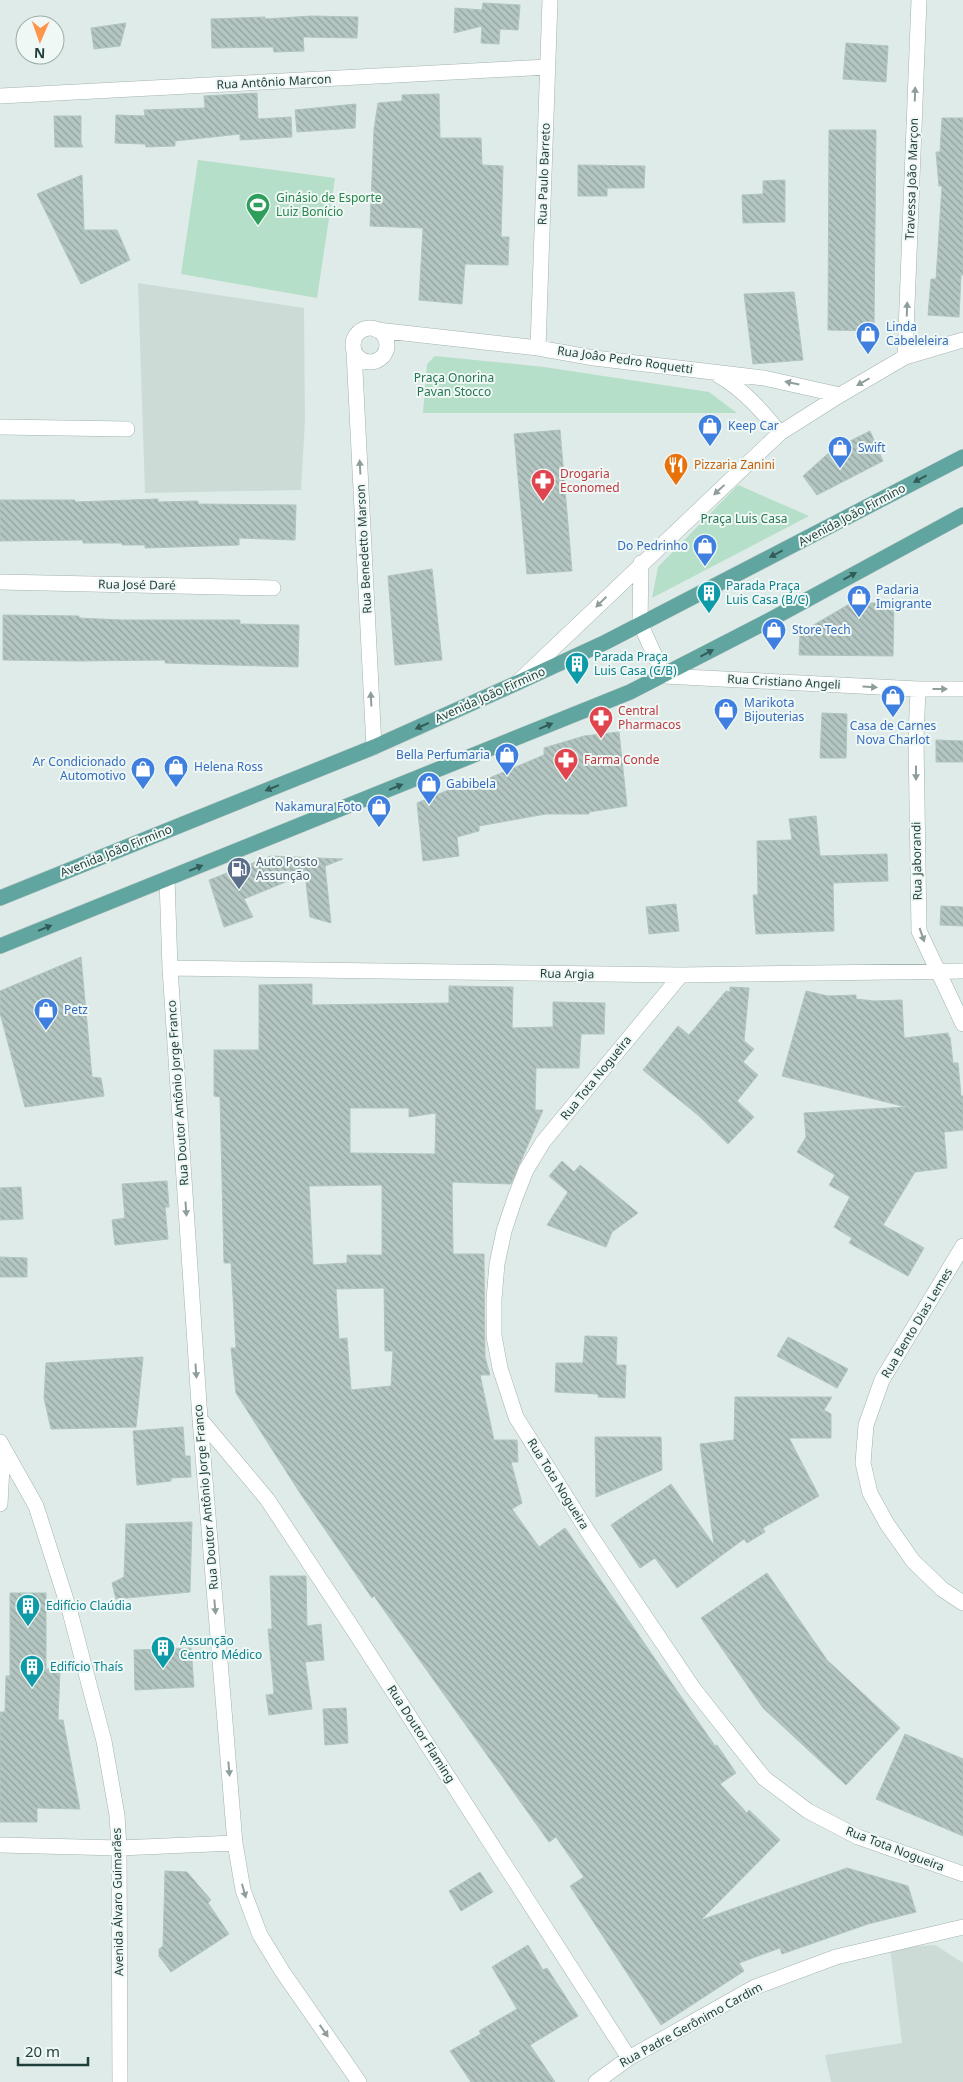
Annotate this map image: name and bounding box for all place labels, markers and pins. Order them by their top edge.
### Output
place label: Ginásio de Esporte Luiz Bonício [276,189,382,220]
sports icon: Ginásio de Esporte Luiz Bonício [245,192,271,226]
place label: Linda Cabeleleira [886,318,949,349]
shop icon: Linda Cabeleleira [855,321,881,355]
shop icon: Keep Car [697,413,723,447]
place label: Keep Car [728,417,779,434]
shop icon: Swift [827,435,853,469]
place label: Swift [858,439,886,456]
restaurant icon: Pizzaria Zanini [663,452,689,486]
place label: Pizzaria Zanini [694,456,775,473]
place label: Drogaria Economed [560,465,620,496]
pharmacy icon: Drogaria Economed [530,468,556,502]
shop icon: Do Pedrinho [692,533,718,567]
place label: Do Pedrinho [617,537,688,554]
place label: Parada Praça Luis Casa (B/C) [726,577,809,608]
building icon: Parada Praça Luis Casa (B/C) [696,580,722,614]
place label: Padaria Imigrante [876,581,932,612]
shop icon: Padaria Imigrante [846,584,872,618]
shop icon: Store Tech [761,617,787,651]
place label: Store Tech [792,621,851,638]
place label: Parada Praça Luis Casa (C/B) [594,648,677,679]
building icon: Parada Praça Luis Casa (C/B) [564,651,590,685]
shop icon: Casa de Carnes Nova Charlot [880,684,906,718]
place label: Marikota Bijouterias [744,694,805,725]
shop icon: Marikota Bijouterias [713,697,739,731]
place label: Central Pharmacos [618,702,681,733]
pharmacy icon: Central Pharmacos [588,705,614,739]
place label: Casa de Carnes Nova Charlot [850,717,936,748]
shop icon: Bella Perfumaria [494,742,520,776]
place label: Bella Perfumaria [396,746,490,763]
pharmacy icon: Farma Conde [553,747,579,781]
place label: Farma Conde [584,751,660,768]
place label: Ar Condicionado Automotivo [33,753,126,784]
shop icon: Helena Ross [163,754,189,788]
shop icon: Ar Condicionado Automotivo [130,756,156,790]
place label: Helena Ross [194,758,263,775]
shop icon: Gabibela [416,771,442,805]
place label: Gabibela [446,775,496,792]
shop icon: Nakamura Foto [366,794,392,828]
place label: Nakamura Foto [275,798,362,815]
place label: Auto Posto Assunção [256,853,318,884]
fuel station icon: Auto Posto Assunção [226,856,252,890]
shop icon: Petz [33,997,59,1031]
place label: Petz [64,1001,88,1018]
building icon: Edifício Claúdia [15,1593,41,1627]
place label: Edifício Claúdia [46,1597,132,1614]
place label: Assunção Centro Médico [180,1632,262,1663]
building icon: Assunção Centro Médico [150,1635,176,1669]
building icon: Edifício Thaís [19,1654,45,1688]
place label: Edifício Thaís [50,1658,124,1675]

